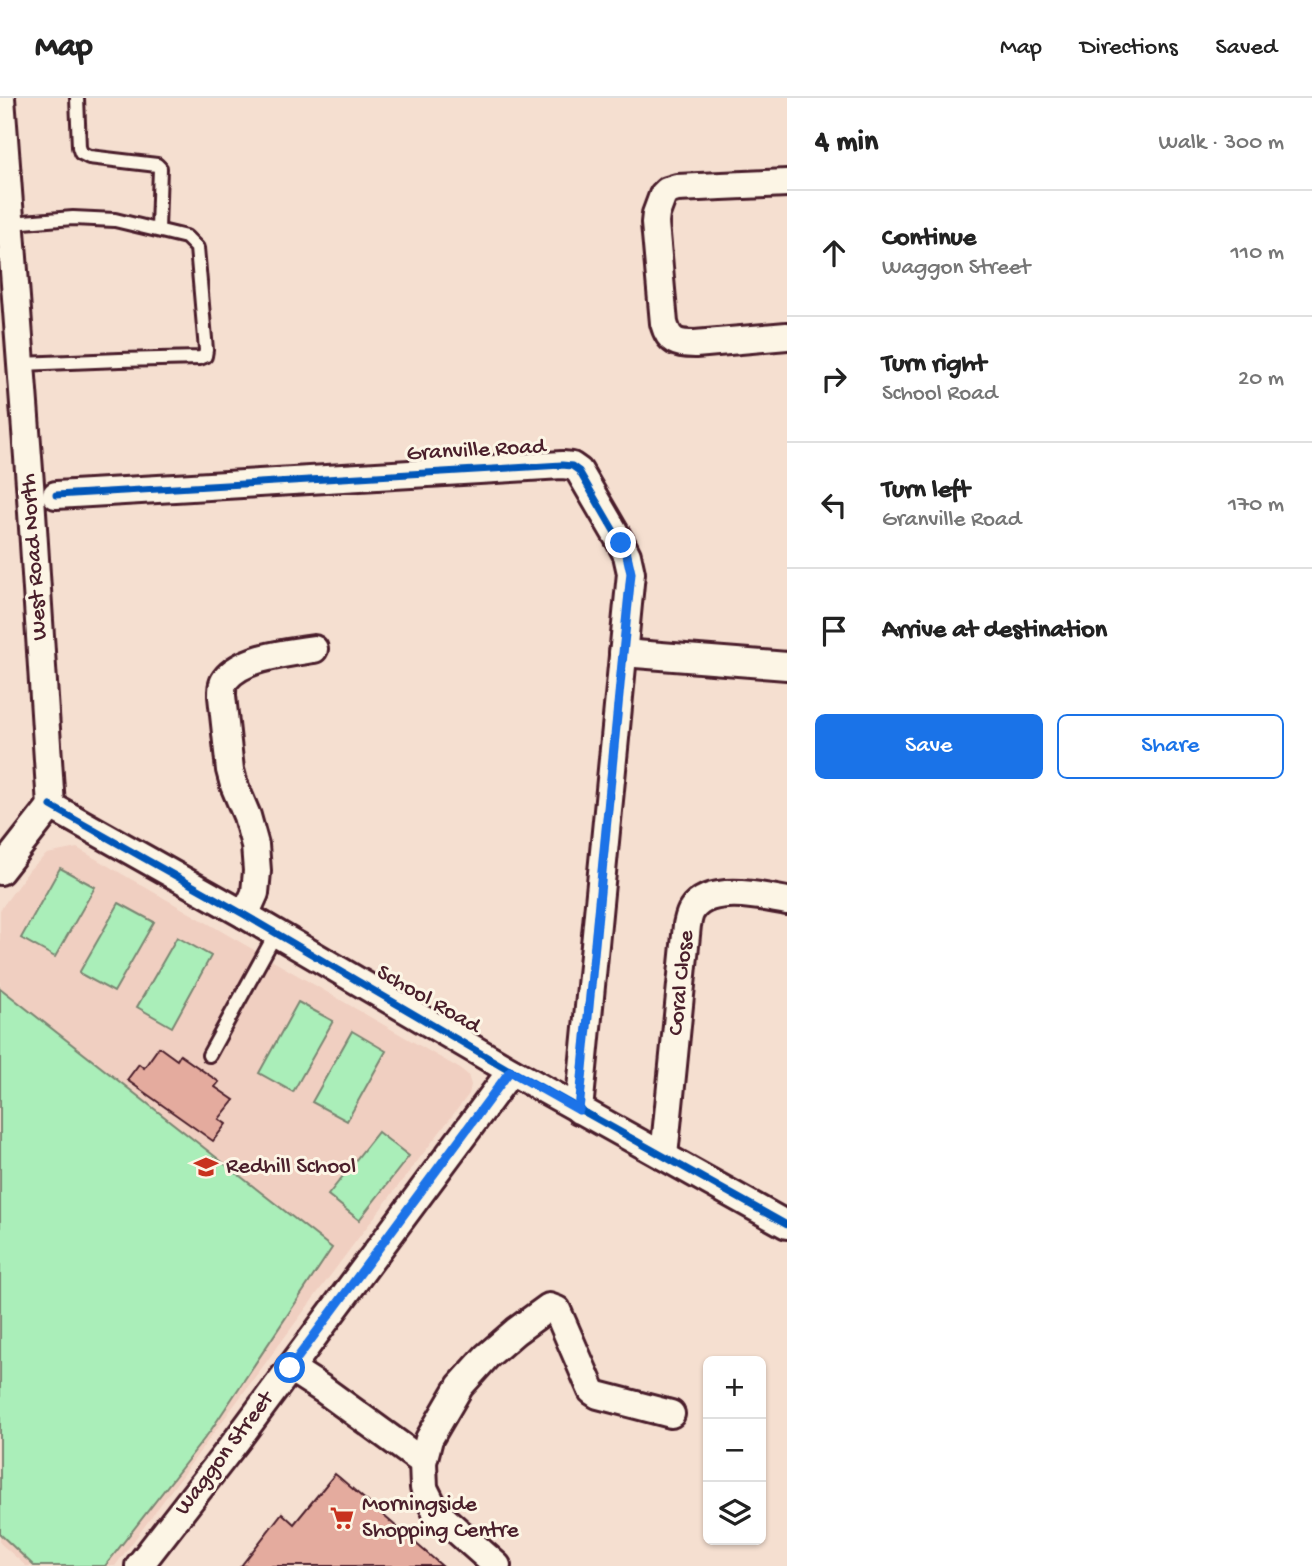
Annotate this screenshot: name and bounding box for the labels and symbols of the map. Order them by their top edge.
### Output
street label: Granville Road [406,434,548,468]
street label: West Road North [16,473,54,641]
route end [605,527,636,558]
street label: Coral Close [663,928,701,1037]
street label: School Road [371,959,486,1041]
school or university icon: Redhill School [192,1153,220,1181]
place label: Redhill School [226,1154,356,1181]
route start [274,1352,305,1383]
street label: Waggon Street [170,1385,281,1521]
place label: Morningside Shopping Centre [362,1492,520,1545]
supermarket icon: Morningside Shopping Centre [328,1504,356,1532]

